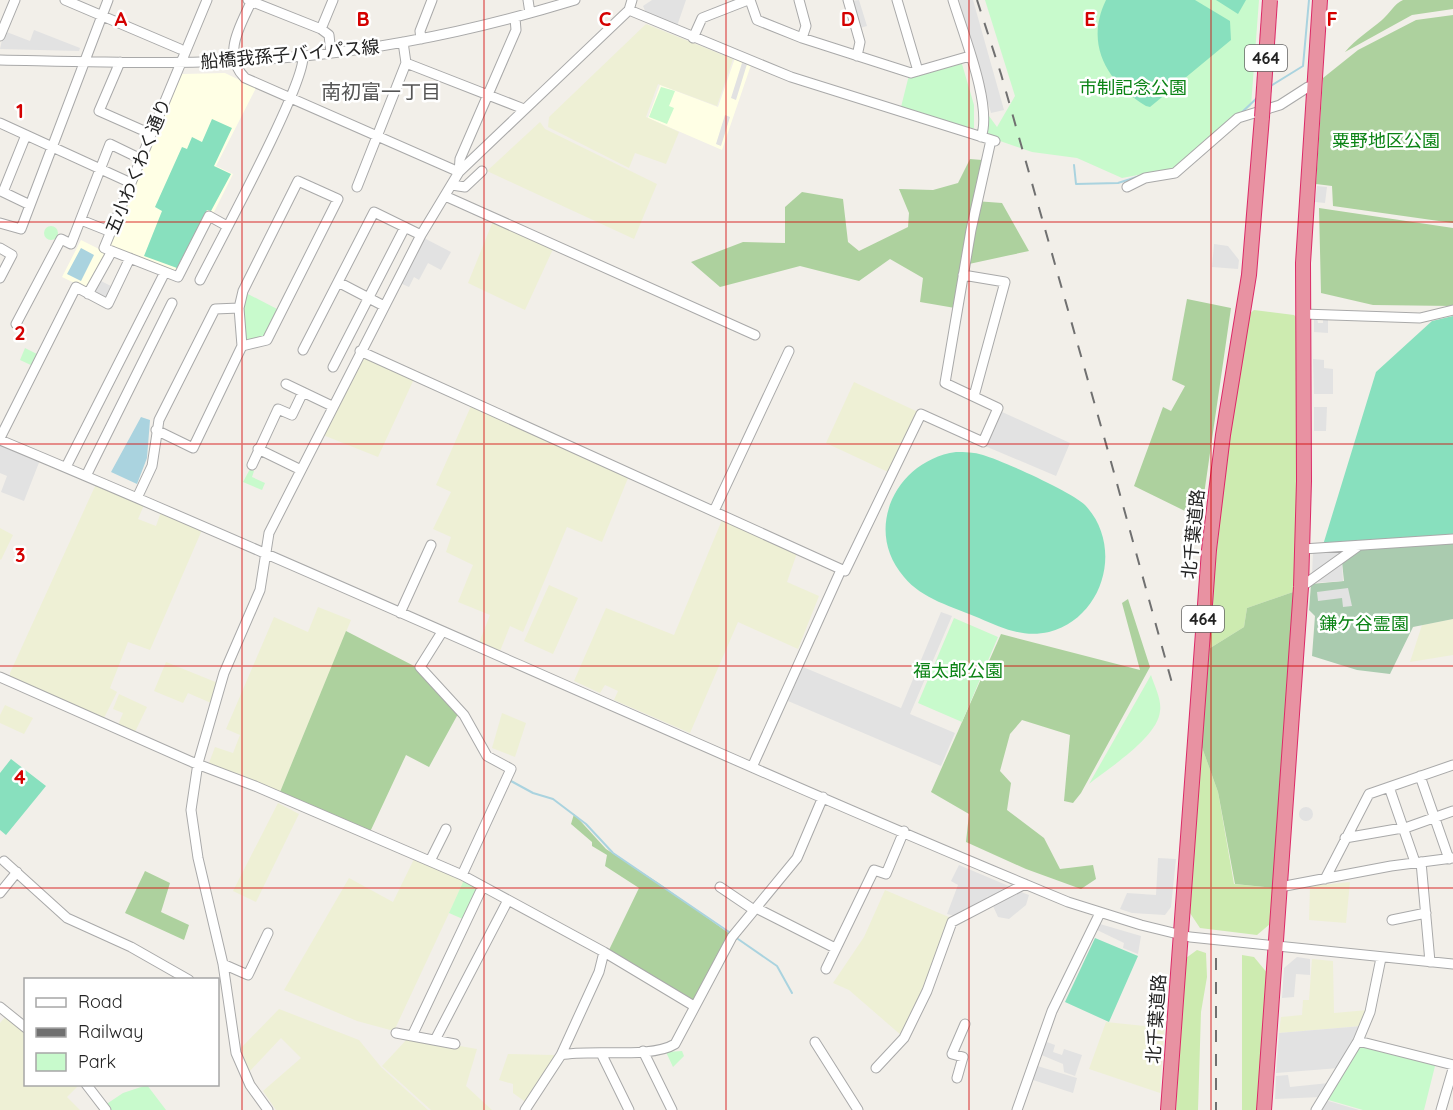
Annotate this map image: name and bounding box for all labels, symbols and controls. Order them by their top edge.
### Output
text: A [115,6,128,31]
text: B [356,6,370,31]
text: C [599,6,612,31]
text: D [841,6,855,31]
text: E [1084,6,1096,31]
text: F [1326,6,1338,31]
street label: 船橋我孫子バイパス線 [200,35,380,73]
road number: 464 [1245,45,1287,71]
park label: 市制記念公園 [1079,76,1187,99]
district label: 南初富一丁目 [321,79,441,104]
street label: 五小わくわく通り [100,95,176,237]
text: 1 [16,98,24,123]
park label: 粟野地区公園 [1332,129,1440,152]
text: 2 [14,320,26,345]
street label: 北千葉道路 [1177,488,1209,580]
text: 3 [15,542,25,567]
road number: 464 [1182,606,1224,632]
park label: 鎌ケ谷霊園 [1319,612,1409,635]
park label: 福太郎公園 [913,659,1003,682]
text: 4 [14,764,26,789]
street label: 北千葉道路 [1141,973,1171,1065]
legend [24,978,219,1086]
text: Road [78,990,123,1013]
text: Railway [78,1020,144,1043]
text: Park [78,1050,116,1073]

